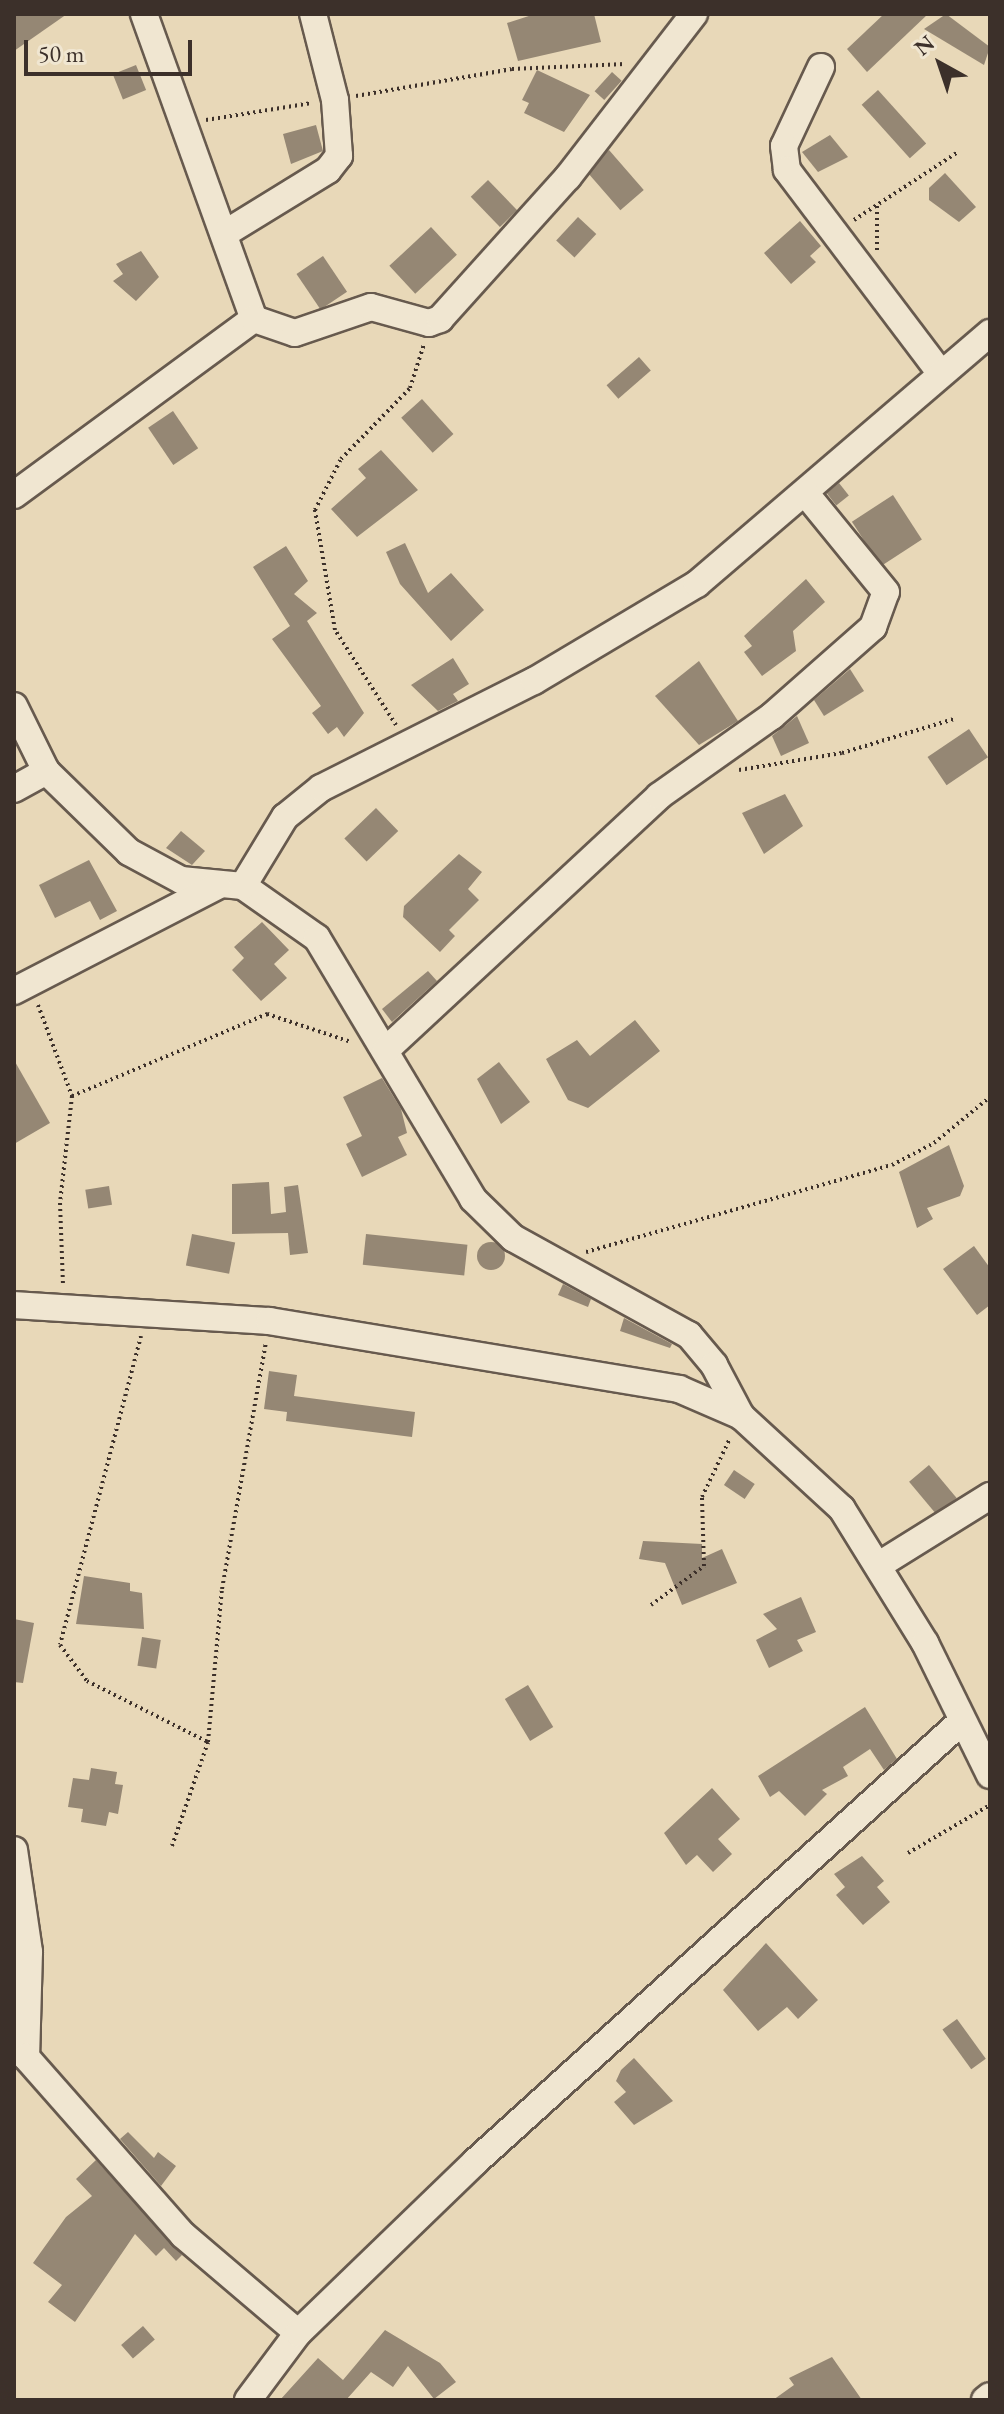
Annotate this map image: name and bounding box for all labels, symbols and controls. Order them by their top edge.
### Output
scale bar [28,24,196,74]
north arrow [900,24,980,104]
text: N [908,28,940,62]
text: 50 m [38,38,85,69]

